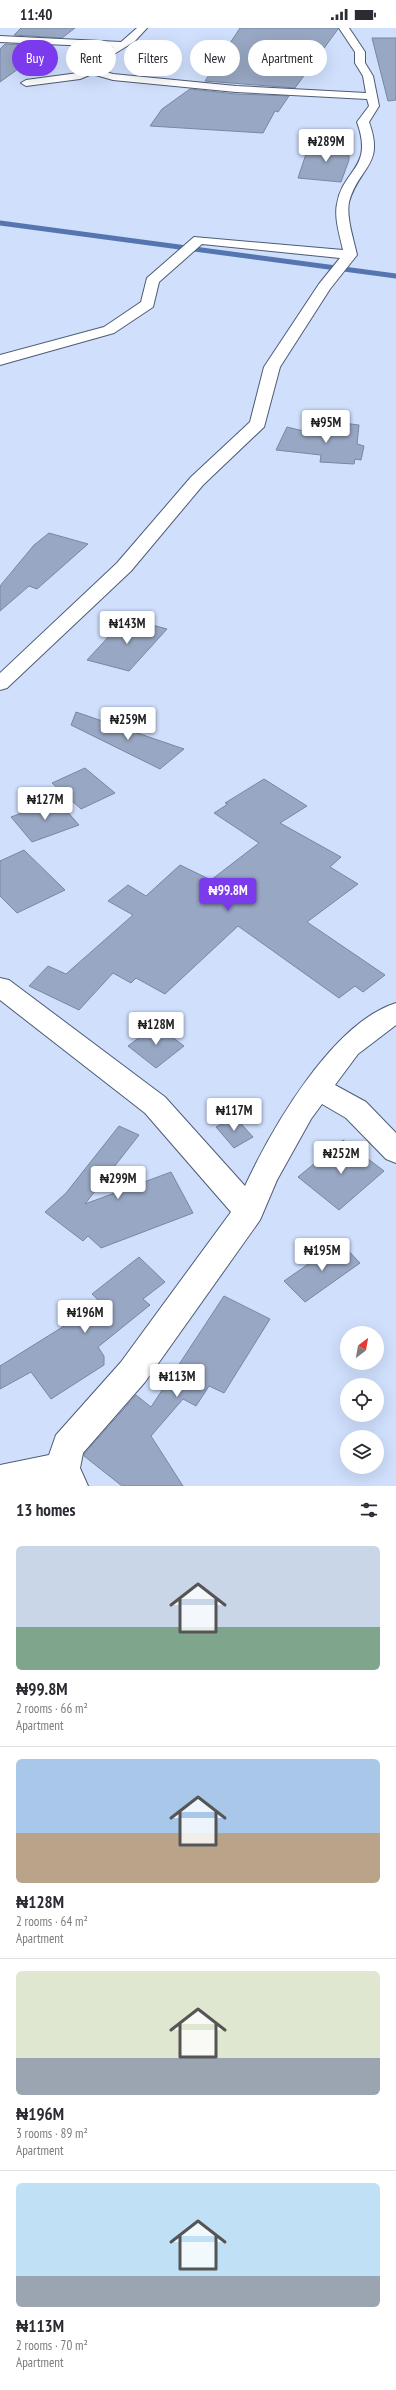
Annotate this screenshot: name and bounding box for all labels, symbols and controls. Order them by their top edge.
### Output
text: 11:40 [20,5,52,24]
chip: Buy [12,40,58,76]
chip: Rent [66,40,116,76]
chip: Filters [124,40,182,76]
chip: New [190,40,240,76]
chip: Apartment [248,40,327,76]
pin: ₦289M [298,129,354,163]
text: ₦289M [308,133,344,150]
pin: ₦95M [302,410,350,444]
text: ₦95M [311,414,341,431]
pin: ₦143M [99,611,155,645]
text: ₦143M [109,615,145,632]
pin: ₦259M [100,707,156,741]
text: ₦259M [110,711,146,728]
pin: ₦127M [17,787,73,821]
text: ₦127M [27,791,63,808]
pin: ₦99.8M [195,878,261,912]
text: ₦99.8M [208,882,248,899]
pin: ₦128M [128,1012,184,1046]
text: ₦128M [138,1016,174,1033]
pin: ₦117M [206,1098,262,1132]
text: ₦117M [216,1102,252,1119]
pin: ₦252M [313,1141,369,1175]
text: ₦252M [323,1145,359,1162]
pin: ₦299M [90,1166,146,1200]
text: ₦299M [100,1170,136,1187]
pin: ₦195M [294,1238,350,1272]
text: ₦195M [304,1242,340,1259]
pin: ₦196M [57,1300,113,1334]
text: ₦196M [67,1304,103,1321]
north arrow [340,1326,384,1370]
map controls [340,1326,384,1474]
pin: ₦113M [149,1364,205,1398]
text: ₦113M [159,1368,195,1385]
button: locate [340,1378,384,1422]
button: layers [340,1430,384,1474]
text: 13 homes [16,1499,75,1521]
icon: filters [358,1499,380,1521]
icon: home [162,1572,234,1644]
text: ₦99.8M [16,1678,68,1700]
text: 2 rooms · 66 m² [16,1700,88,1717]
text: Apartment [16,1717,64,1734]
icon: home [162,1785,234,1857]
text: ₦128M [16,1891,64,1913]
text: 2 rooms · 64 m² [16,1913,88,1930]
text: Apartment [16,1930,64,1947]
icon: home [162,1997,234,2069]
text: ₦196M [16,2103,64,2125]
text: 3 rooms · 89 m² [16,2125,88,2142]
text: Apartment [16,2142,64,2159]
icon: home [162,2209,234,2281]
text: ₦113M [16,2315,64,2337]
text: 2 rooms · 70 m² [16,2337,88,2354]
text: Apartment [16,2354,64,2371]

